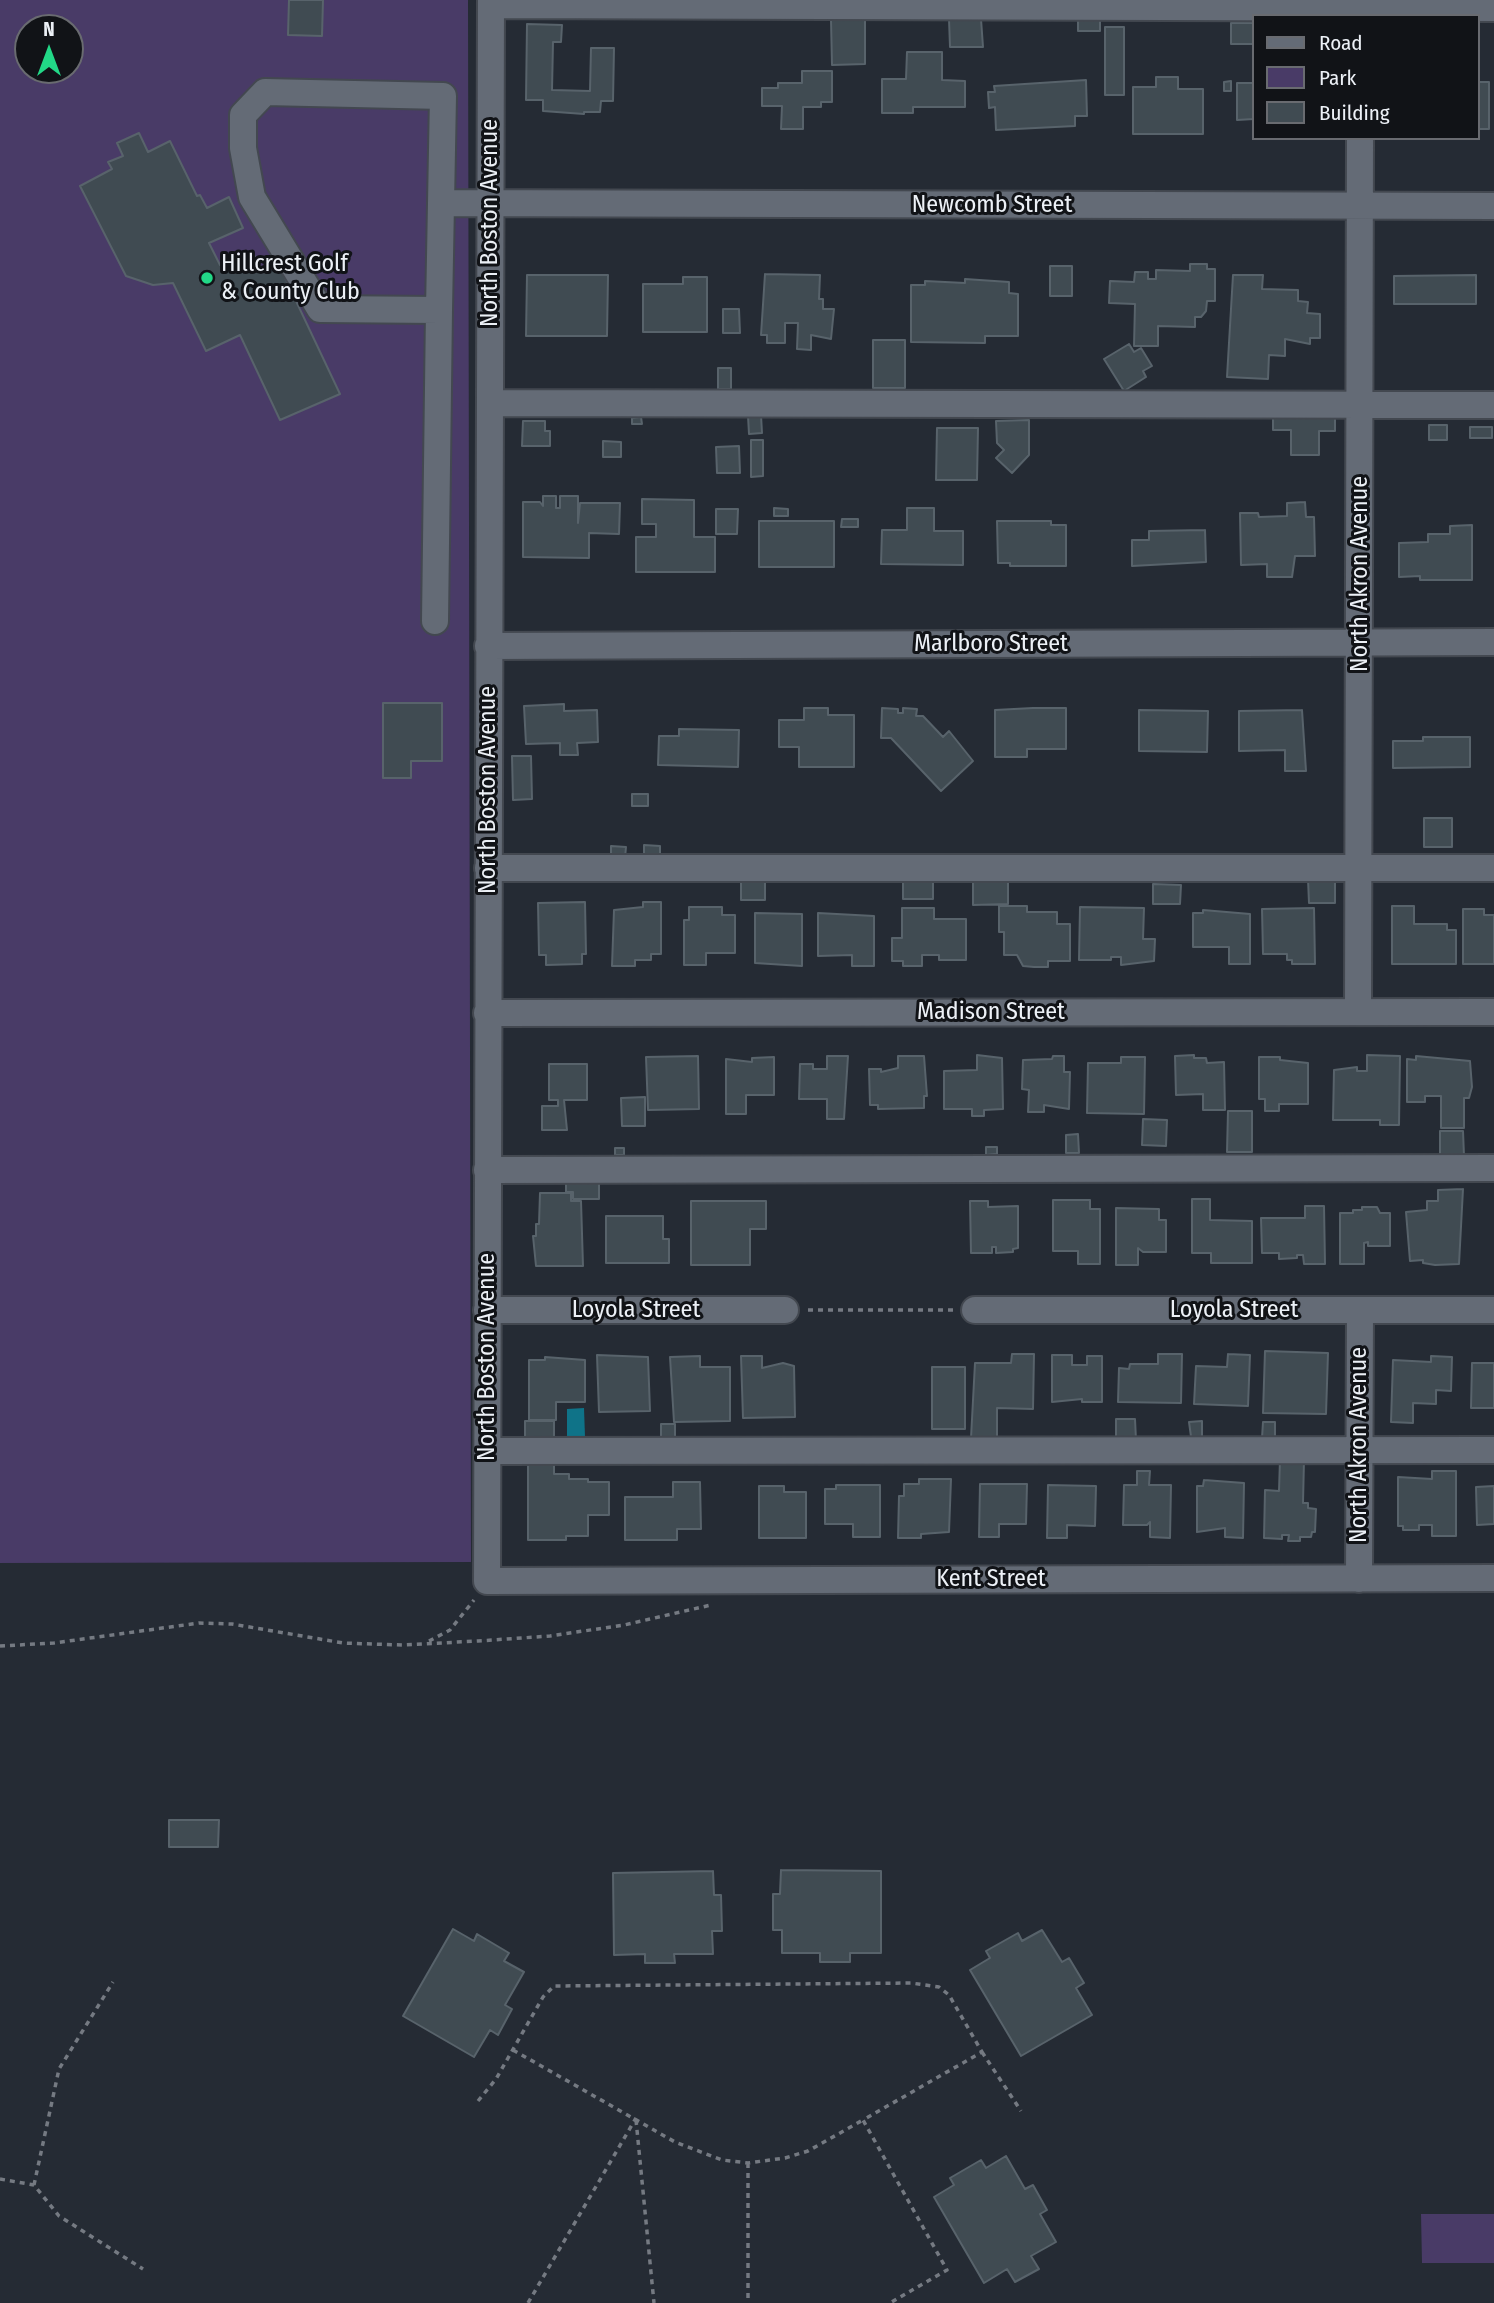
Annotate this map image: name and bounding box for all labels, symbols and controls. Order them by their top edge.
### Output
north arrow [14,14,84,84]
legend [1252,14,1480,140]
text: N [43,18,55,41]
text: Road [1319,30,1363,56]
text: Park [1319,65,1356,91]
text: Building [1319,100,1390,126]
street label: North Boston Avenue [476,119,504,327]
street label: Newcomb Street [912,191,1072,219]
place label: Hillcrest Golf & County Club [221,250,360,306]
marker: Hillcrest Golf & County Club [199,270,215,286]
street label: North Akron Avenue [1346,476,1374,672]
street label: Marlboro Street [914,630,1068,658]
street label: North Boston Avenue [474,686,502,894]
street label: Madison Street [917,998,1065,1026]
street label: North Boston Avenue [473,1253,501,1461]
street label: Loyola Street [572,1296,700,1324]
street label: Loyola Street [1170,1296,1298,1324]
street label: North Akron Avenue [1345,1347,1373,1543]
street label: Kent Street [936,1565,1046,1593]

